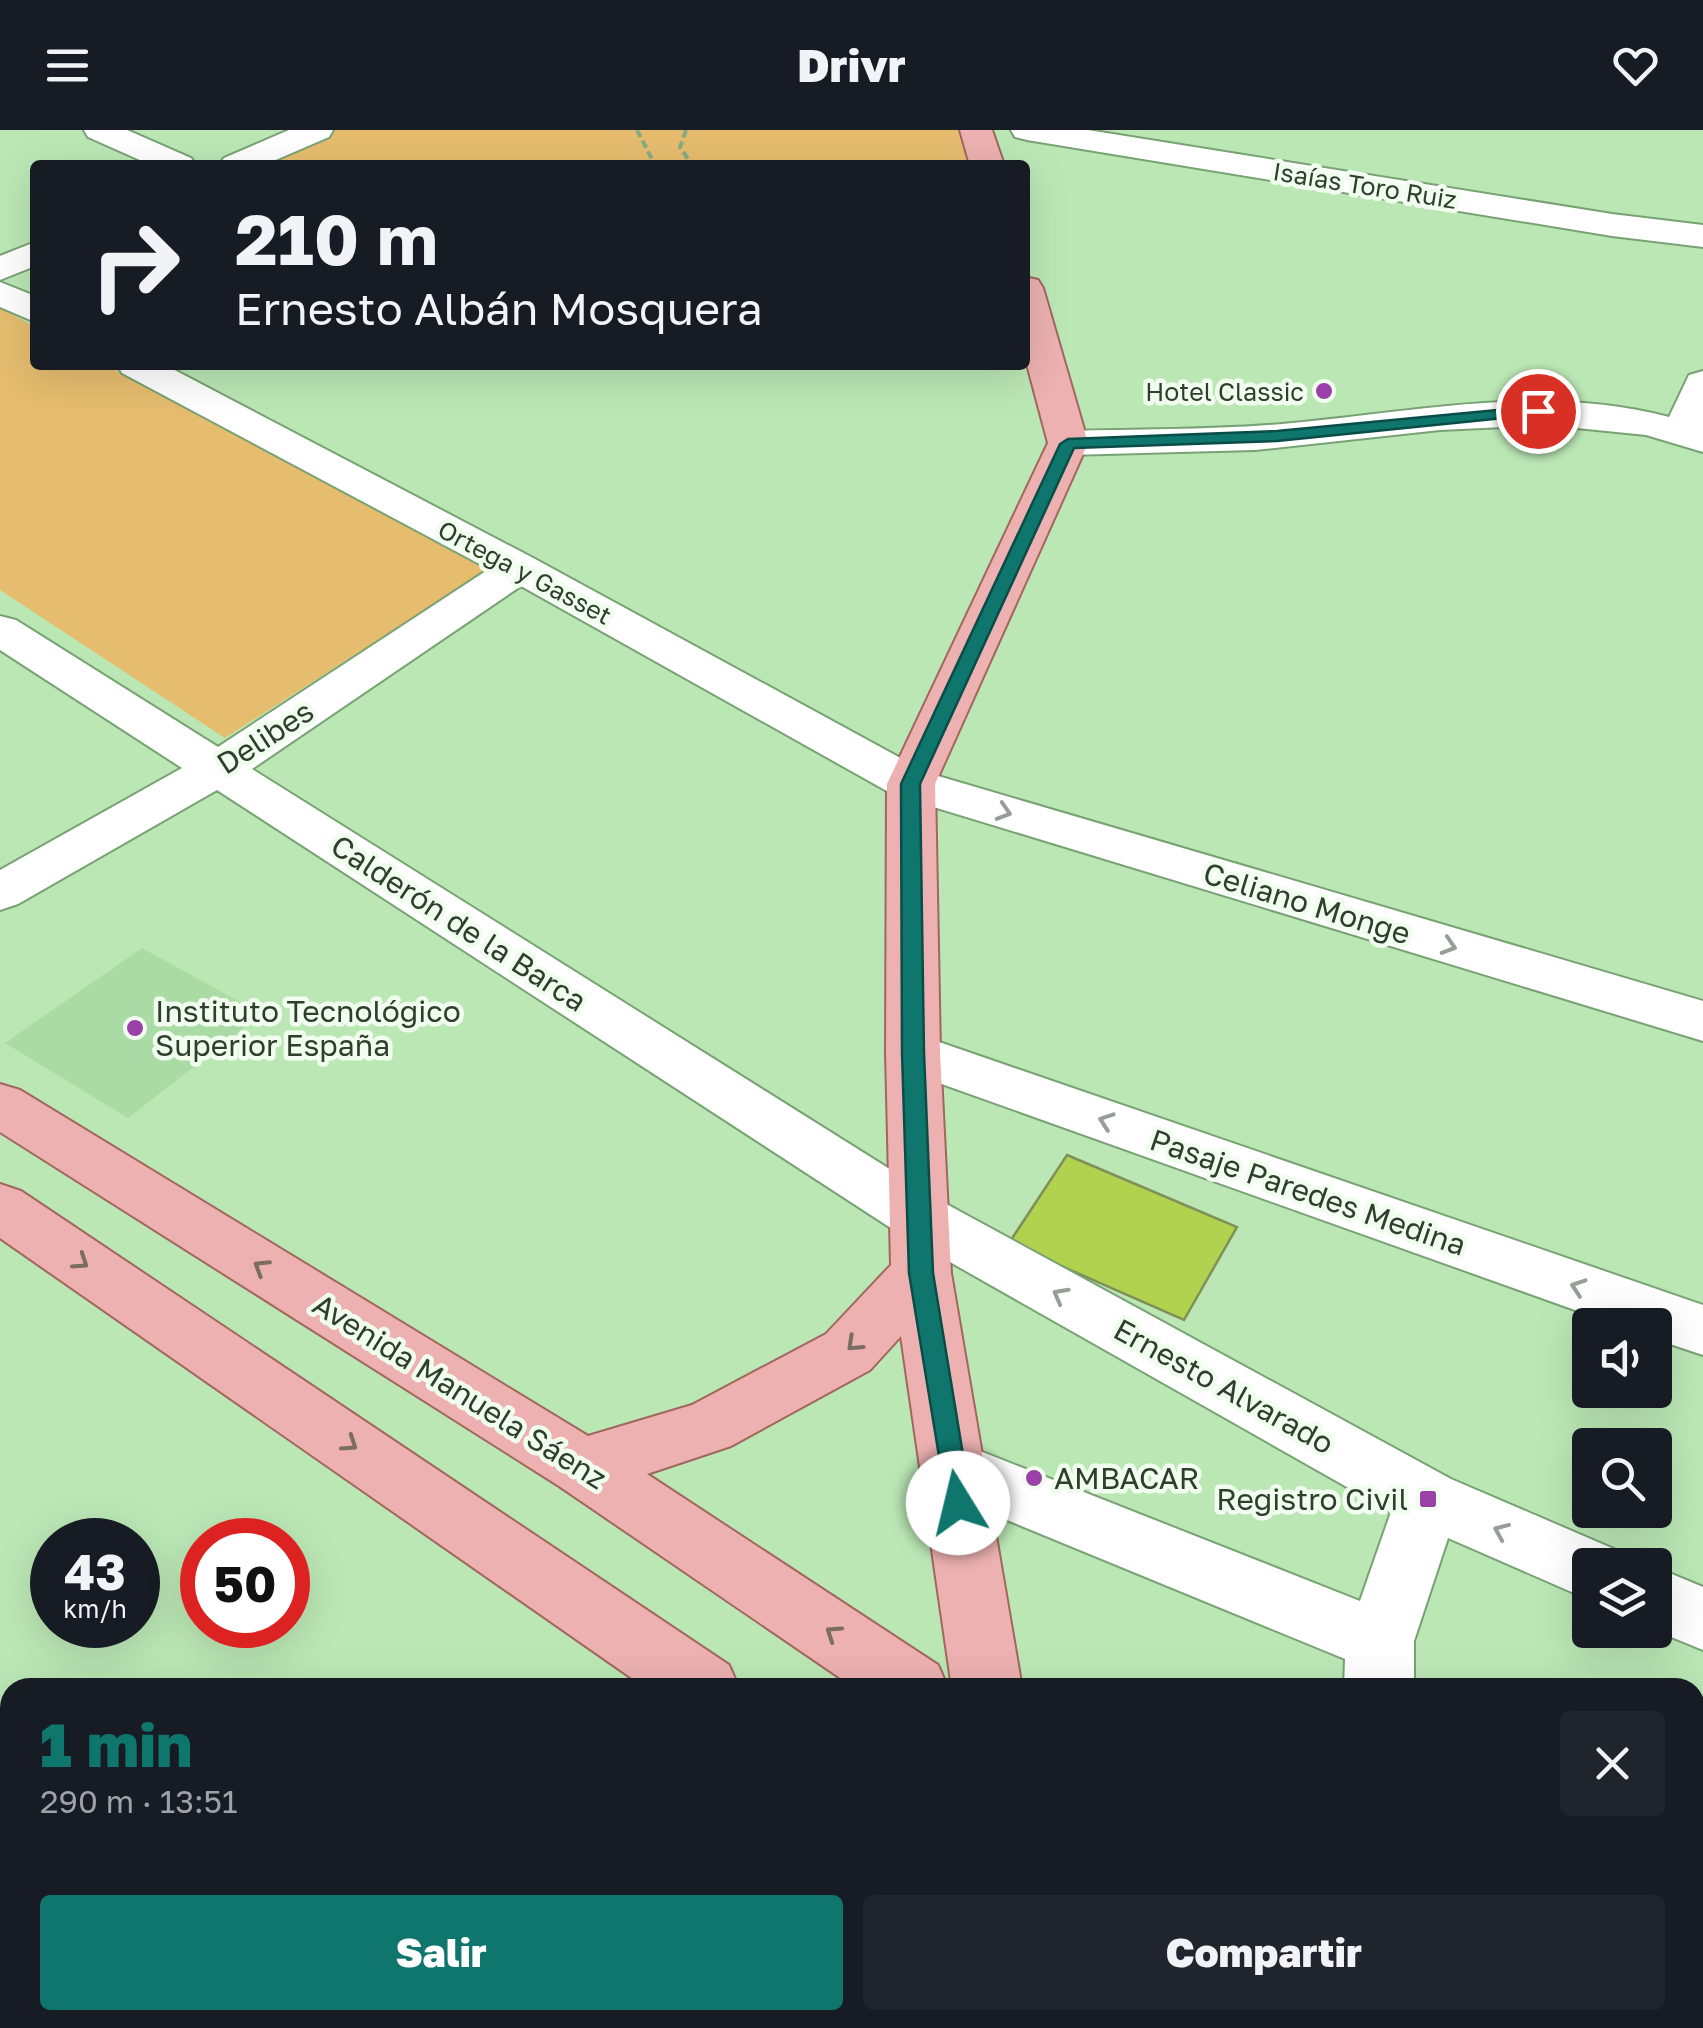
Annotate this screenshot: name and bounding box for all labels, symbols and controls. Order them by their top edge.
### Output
icon: menu [40,38,95,93]
text: Drivr [797,38,906,92]
icon: heart [1608,38,1663,93]
street label: Isaías Toro Ruiz [1271,155,1459,215]
text: 210 m [235,196,438,280]
icon: right [70,200,200,330]
text: Ernesto Albán Mosquera [235,281,763,335]
pin [1496,369,1581,454]
place label: Hotel Classic [1145,376,1304,407]
marker: Hotel Classic [1313,380,1335,402]
icon: arrive [1511,384,1566,439]
street label: Ortega y Gasset [433,513,617,631]
street label: Delibes [210,693,320,781]
one-way arrow [995,801,1012,821]
street label: Calderón de la Barca [325,827,593,1019]
street label: Celiano Monge [1199,854,1415,952]
one-way arrow [1440,934,1457,955]
place label: Instituto Tecnológico Superior España [155,993,461,1063]
marker: Instituto Tecnológico Superior España [124,1017,146,1039]
one-way arrow [1099,1112,1116,1133]
street label: Pasaje Paredes Medina [1145,1121,1471,1263]
one-way arrow [69,1250,88,1268]
one-way arrow [254,1260,272,1279]
one-way arrow [1570,1278,1587,1298]
street label: Avenida Manuela Sáenz [307,1286,613,1496]
one-way arrow [1053,1287,1071,1307]
map controls [1572,1308,1672,1648]
button: sound [1572,1308,1672,1408]
street label: Ernesto Alvarado [1108,1311,1340,1461]
one-way arrow [847,1332,865,1350]
button: search [1572,1428,1672,1528]
one-way arrow [338,1432,357,1450]
position arrow [906,1451,1010,1555]
place label: AMBACAR [1054,1460,1199,1496]
marker: AMBACAR [1023,1467,1045,1489]
place label: Registro Civil [1216,1481,1408,1517]
marker: Registro Civil [1417,1488,1439,1510]
speed limit sign: 50 [180,1518,310,1648]
one-way arrow [1493,1523,1511,1543]
text: 43 [64,1541,126,1601]
button: layers [1572,1548,1672,1648]
text: km/h [63,1593,127,1624]
one-way arrow [826,1627,844,1646]
text: 1 min [40,1708,192,1780]
button: close [1560,1711,1665,1816]
text: 290 m · 13:51 [40,1782,238,1820]
button: Salir [40,1895,843,2010]
button: Compartir [863,1895,1665,2010]

